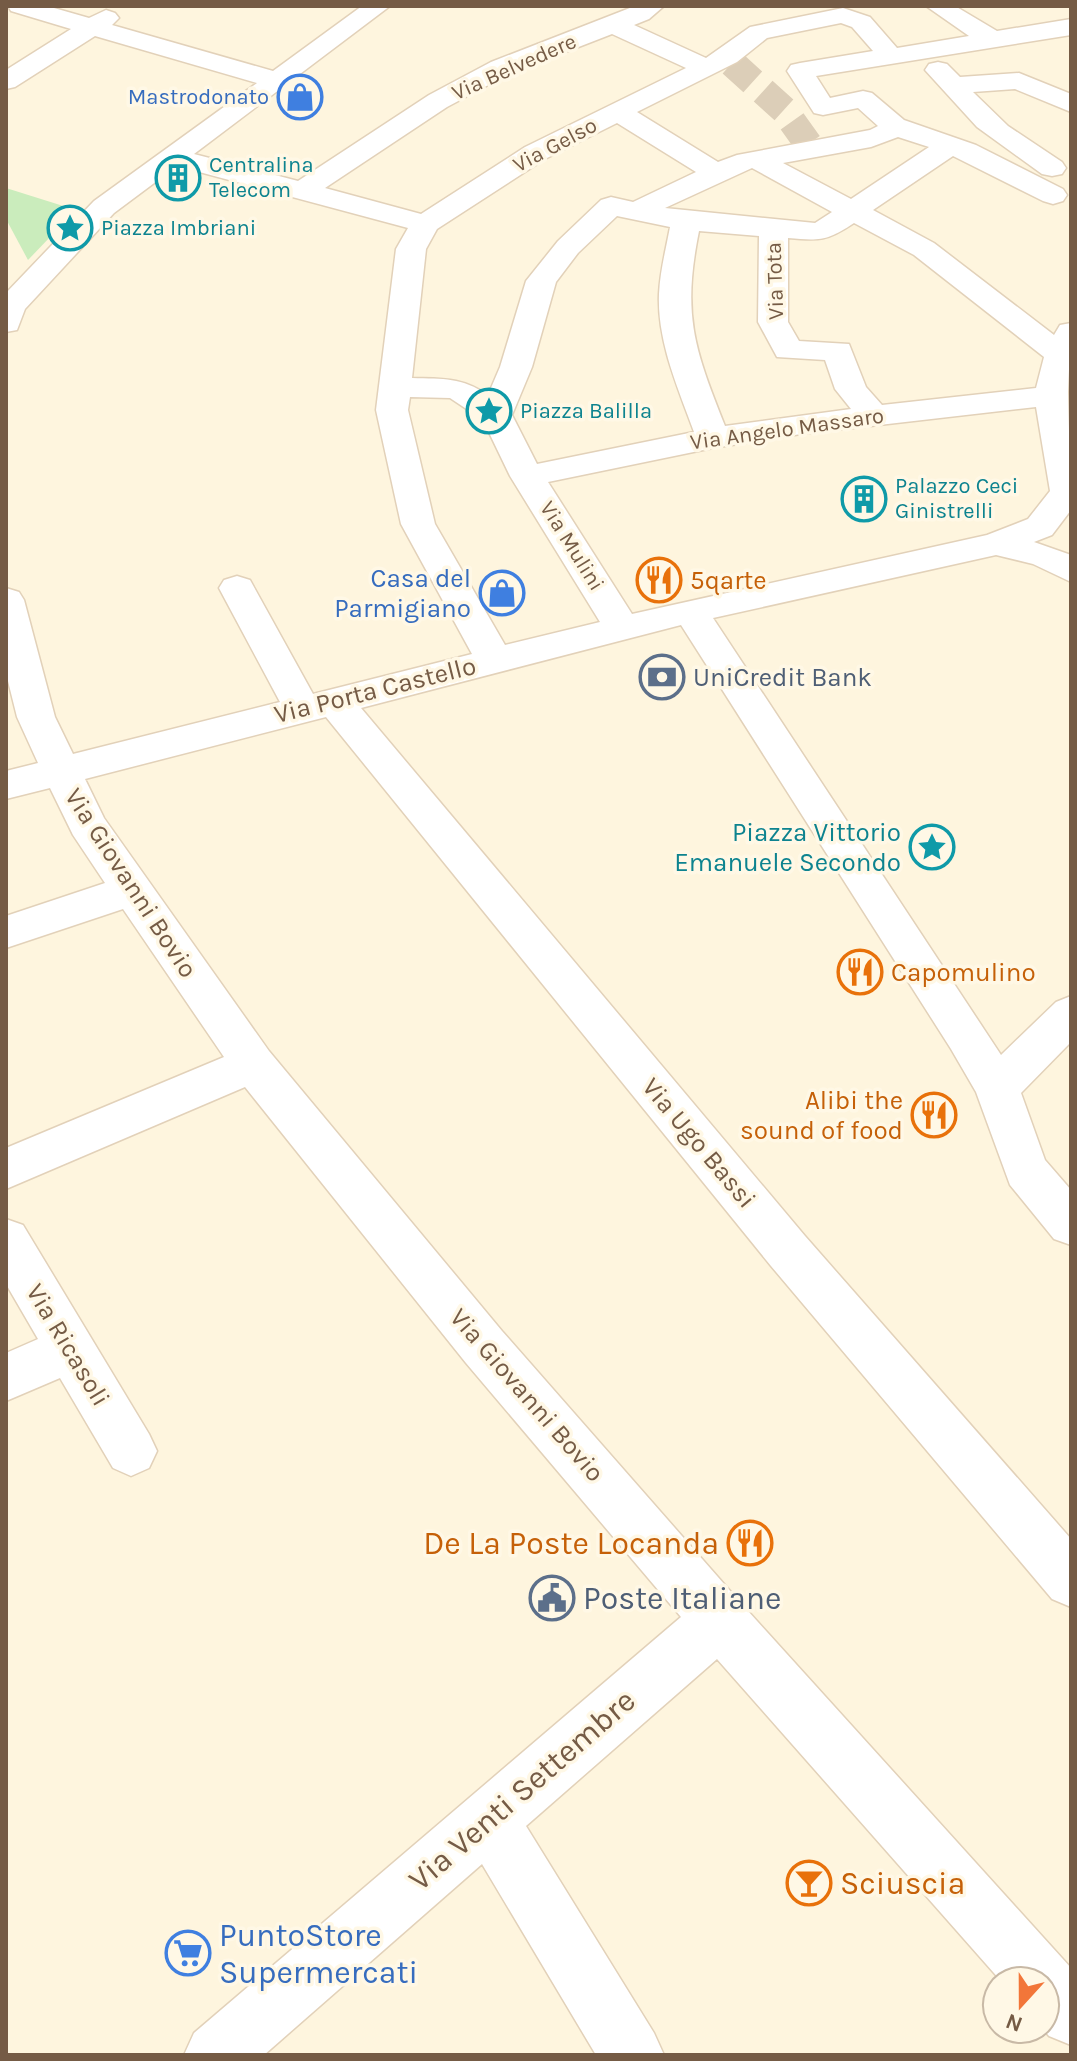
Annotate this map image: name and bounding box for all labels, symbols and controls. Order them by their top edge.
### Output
street label: Via Belvedere [448,28,580,106]
shop icon: Mastrodonato [276,73,324,121]
place label: Mastrodonato [128,84,269,110]
street label: Via Gelso [509,112,601,178]
place label: Centralina Telecom [209,152,314,203]
building icon: Centralina Telecom [154,154,202,202]
place icon: Piazza Imbriani [46,204,94,252]
place label: Piazza Imbriani [101,215,256,241]
street label: Via Tota [761,242,789,320]
place icon: Piazza Balilla [465,387,513,435]
place label: Piazza Balilla [520,398,652,424]
street label: Via Angelo Massaro [689,403,885,455]
place label: Palazzo Ceci Ginistrelli [895,473,1018,524]
building icon: Palazzo Ceci Ginistrelli [840,475,888,523]
street label: Via Mulini [534,496,610,596]
restaurant icon: 5qarte [635,556,683,604]
place label: Casa del Parmigiano [334,563,471,624]
place label: 5qarte [690,565,767,596]
shop icon: Casa del Parmigiano [478,569,526,617]
street label: Via Porta Castello [271,650,479,730]
bank icon: UniCredit Bank [638,653,686,701]
place label: UniCredit Bank [693,662,872,693]
street label: Via Giovanni Bovio [58,782,204,984]
place label: Piazza Vittorio Emanuele Secondo [674,817,901,878]
place icon: Piazza Vittorio Emanuele Secondo [908,823,956,871]
restaurant icon: Capomulino [836,948,884,996]
place label: Capomulino [891,957,1036,988]
street label: Via Ugo Bassi [636,1072,762,1214]
place label: Alibi the sound of food [740,1085,903,1146]
restaurant icon: Alibi the sound of food [910,1091,958,1139]
street label: Via Ricasoli [19,1278,117,1412]
street label: Via Giovanni Bovio [443,1302,611,1488]
restaurant icon: De La Poste Locanda [726,1519,774,1567]
place label: De La Poste Locanda [423,1525,719,1562]
public building icon: Poste Italiane [528,1574,576,1622]
place label: Poste Italiane [583,1580,782,1617]
street label: Via Venti Settembre [401,1682,643,1898]
bar icon: Sciuscia [785,1859,833,1907]
place label: Sciuscia [840,1865,965,1902]
place label: PuntoStore Supermercati [219,1917,418,1991]
supermarket icon: PuntoStore Supermercati [164,1929,212,1977]
north arrow [981,1965,1061,2045]
text: N [1002,2008,1026,2038]

